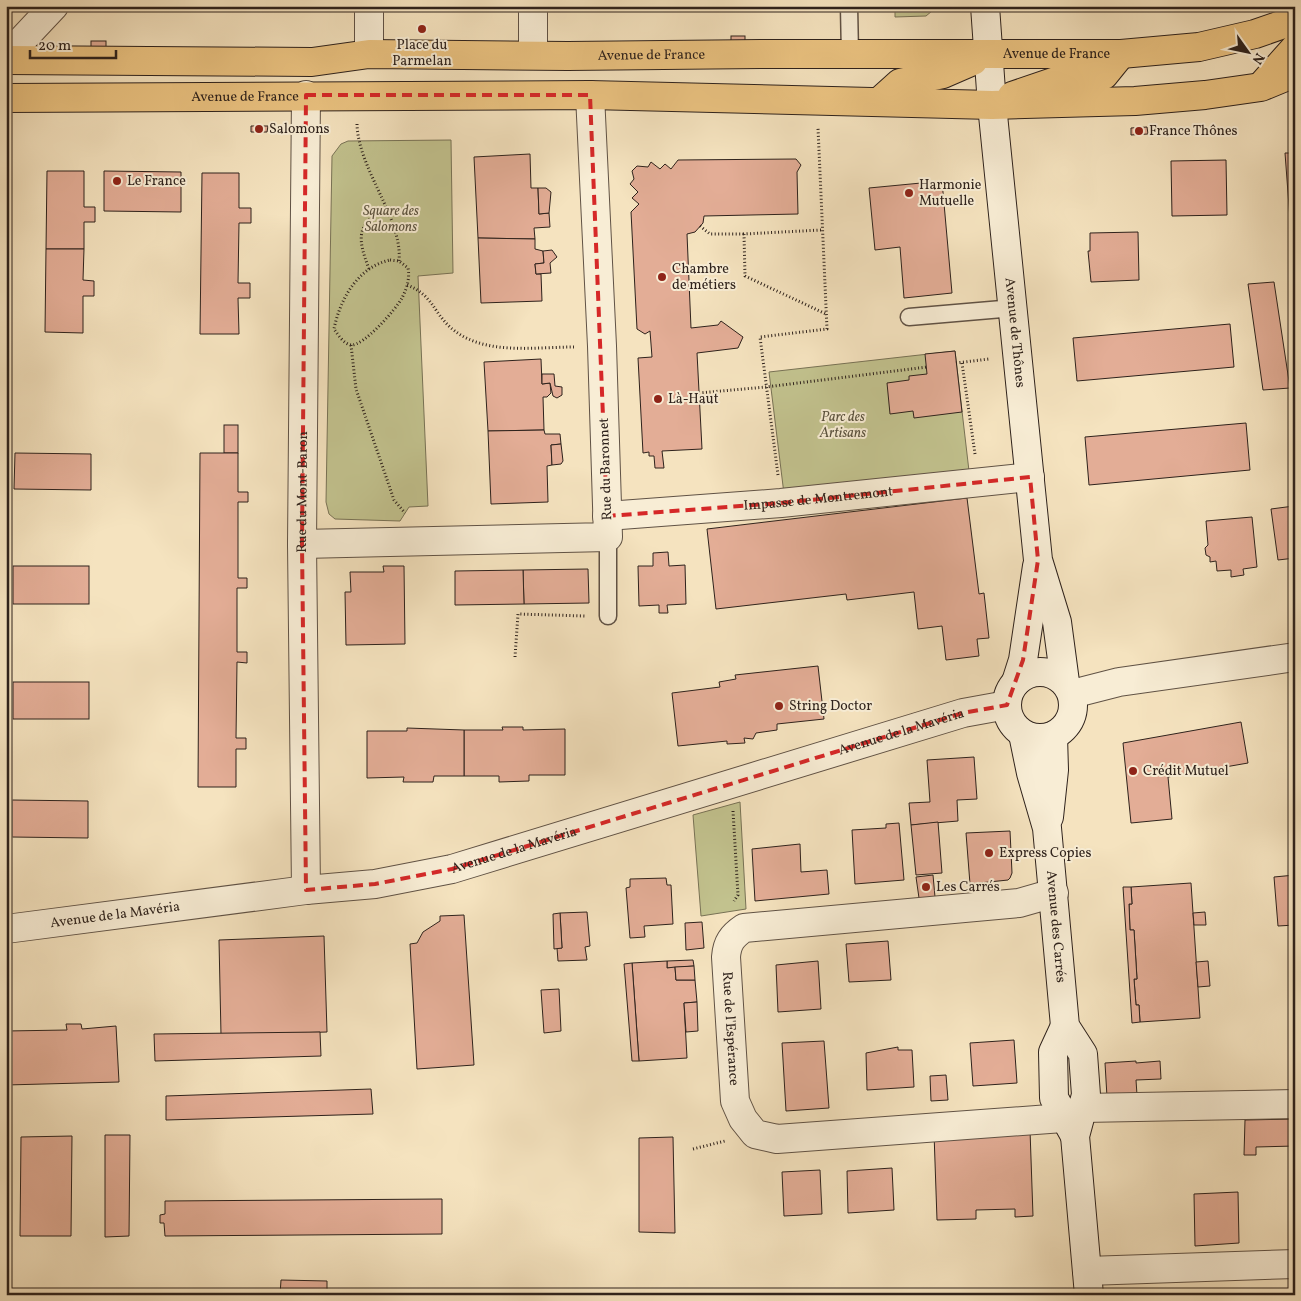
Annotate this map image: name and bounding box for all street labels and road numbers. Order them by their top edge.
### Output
street label: Avenue de France [598,45,706,65]
street label: Avenue de France [1003,45,1111,64]
street label: Avenue de France [191,87,299,107]
street label: Avenue de Thônes [1000,277,1030,388]
street label: Rue du Baronnet [595,417,617,521]
street label: Rue du Mont-Baron [292,431,313,553]
street label: Impasse de Montremont [743,482,894,515]
street label: Avenue de la Mavéria [836,704,967,760]
street label: Avenue de la Mavéria [449,822,579,878]
street label: Avenue des Carrés [1041,870,1071,983]
street label: Avenue de la Mavéria [49,897,181,933]
street label: Rue de l'Espérance [717,971,744,1087]

